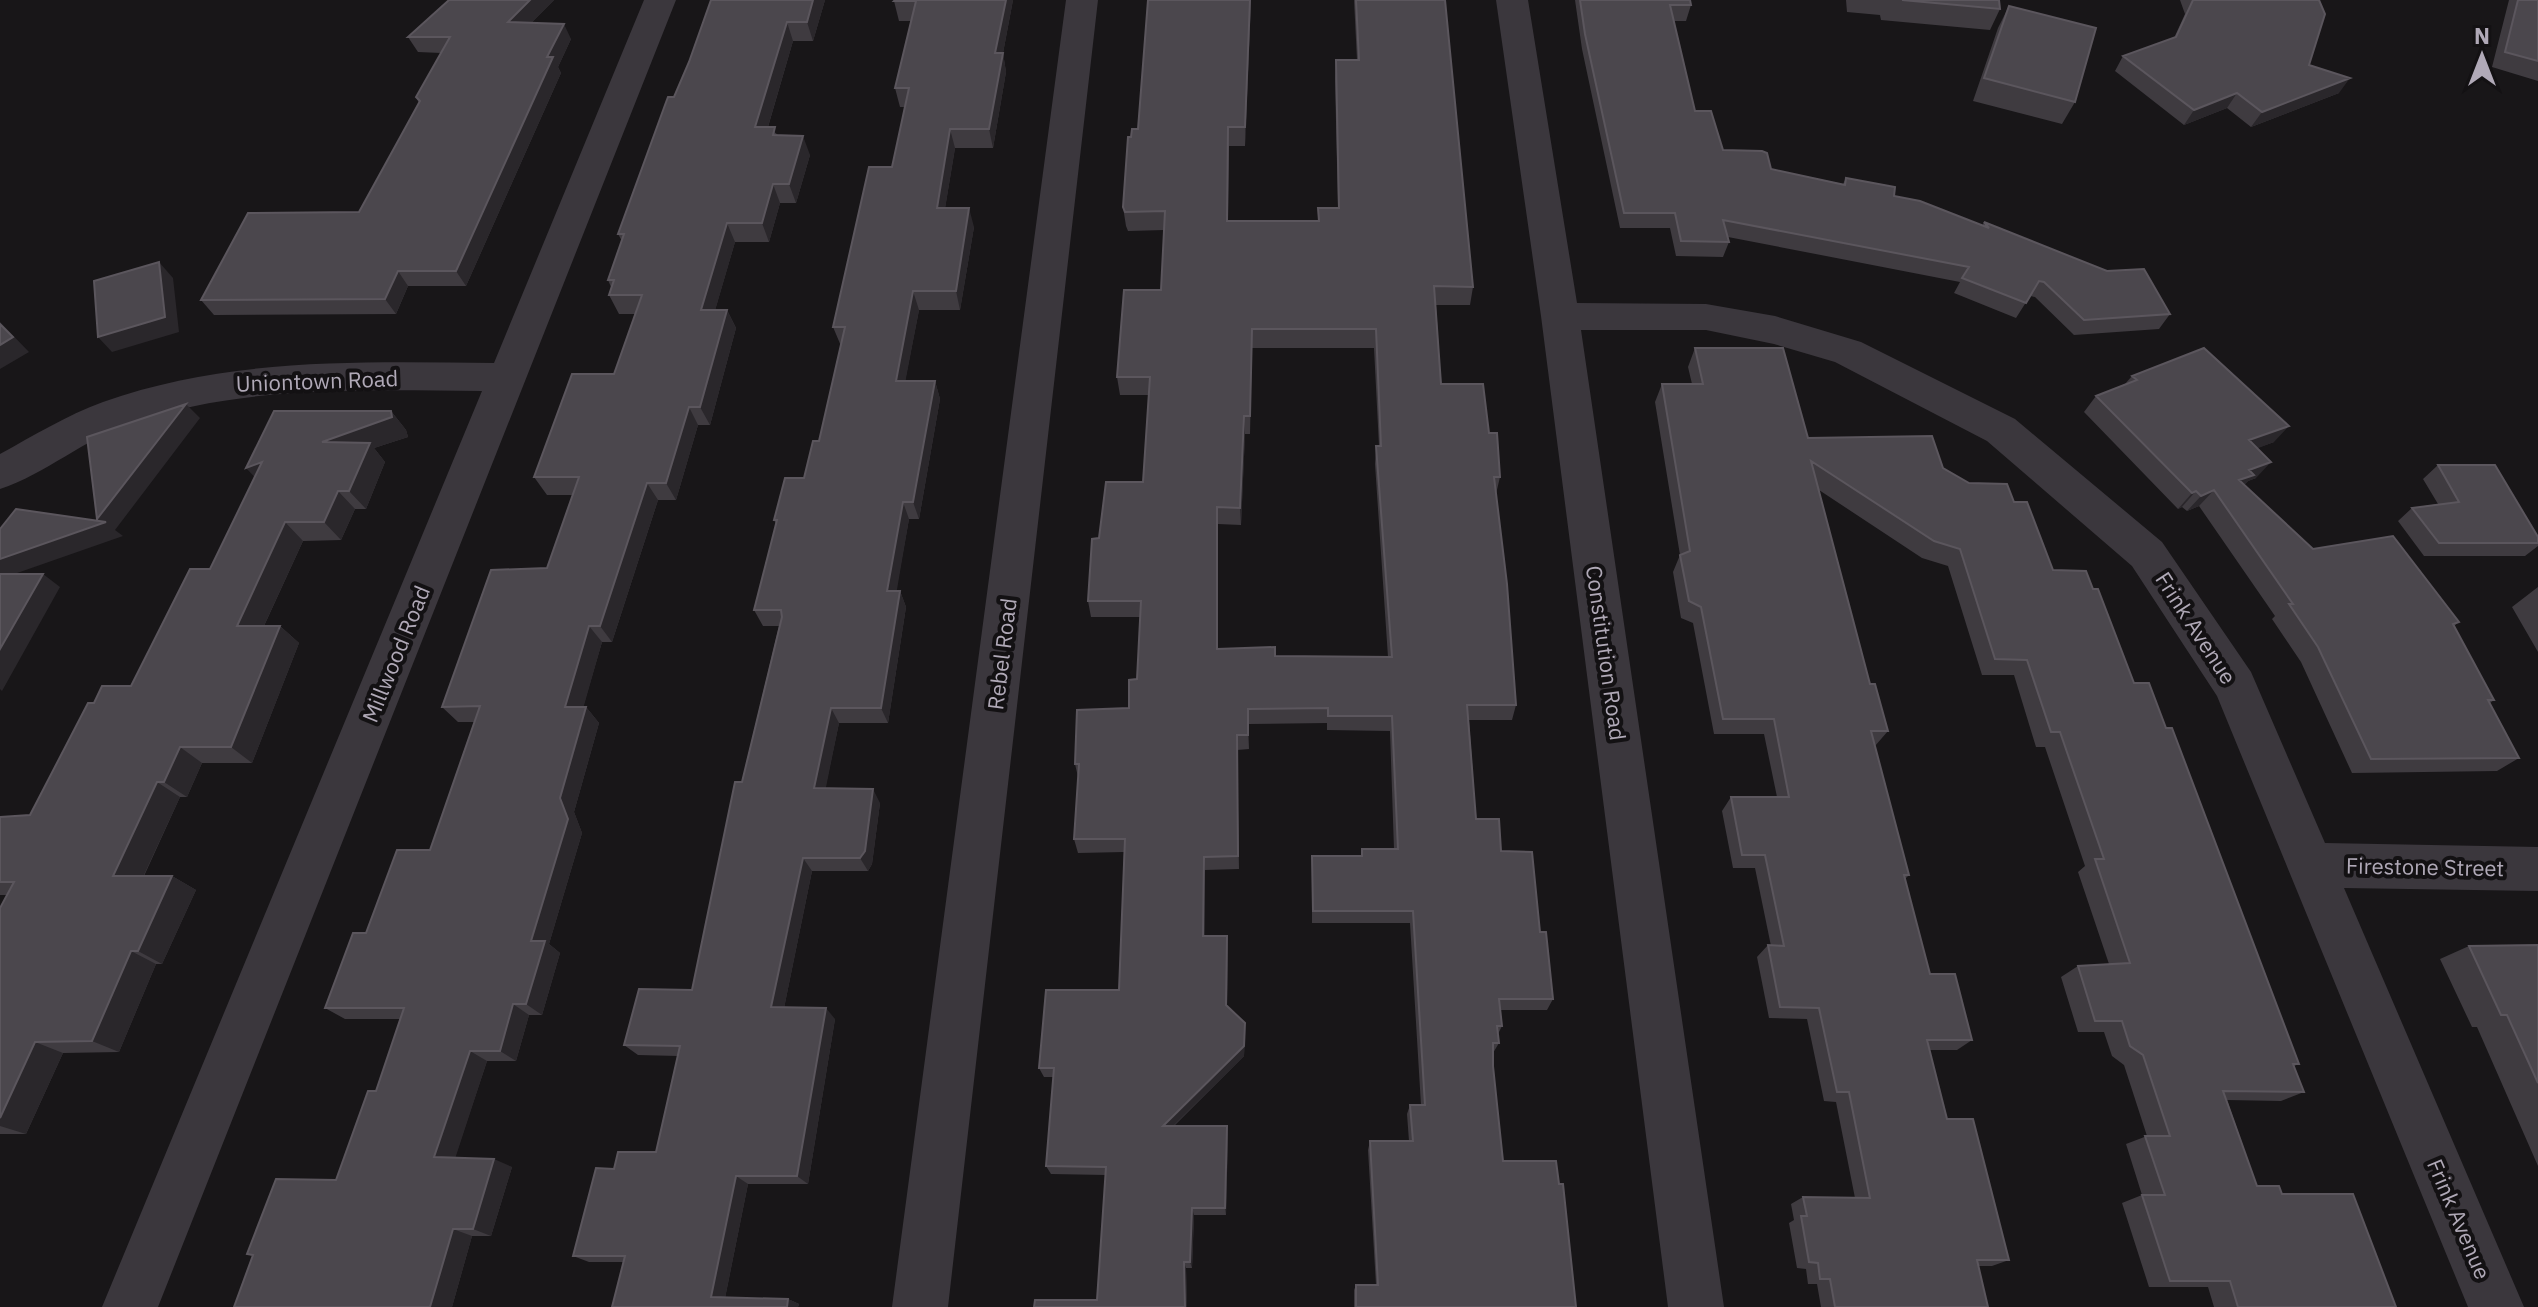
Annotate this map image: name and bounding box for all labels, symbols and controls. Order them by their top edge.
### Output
north arrow [2442,16,2522,96]
text: N [2474,21,2490,50]
street label: Uniontown Road [235,363,399,398]
street label: Constitution Road [1580,564,1633,742]
street label: Frink Avenue [2149,566,2243,689]
street label: Millwood Road [355,581,436,727]
street label: Rebel Road [980,596,1023,711]
street label: Firestone Street [2346,851,2504,882]
street label: Frink Avenue [2421,1154,2498,1283]

